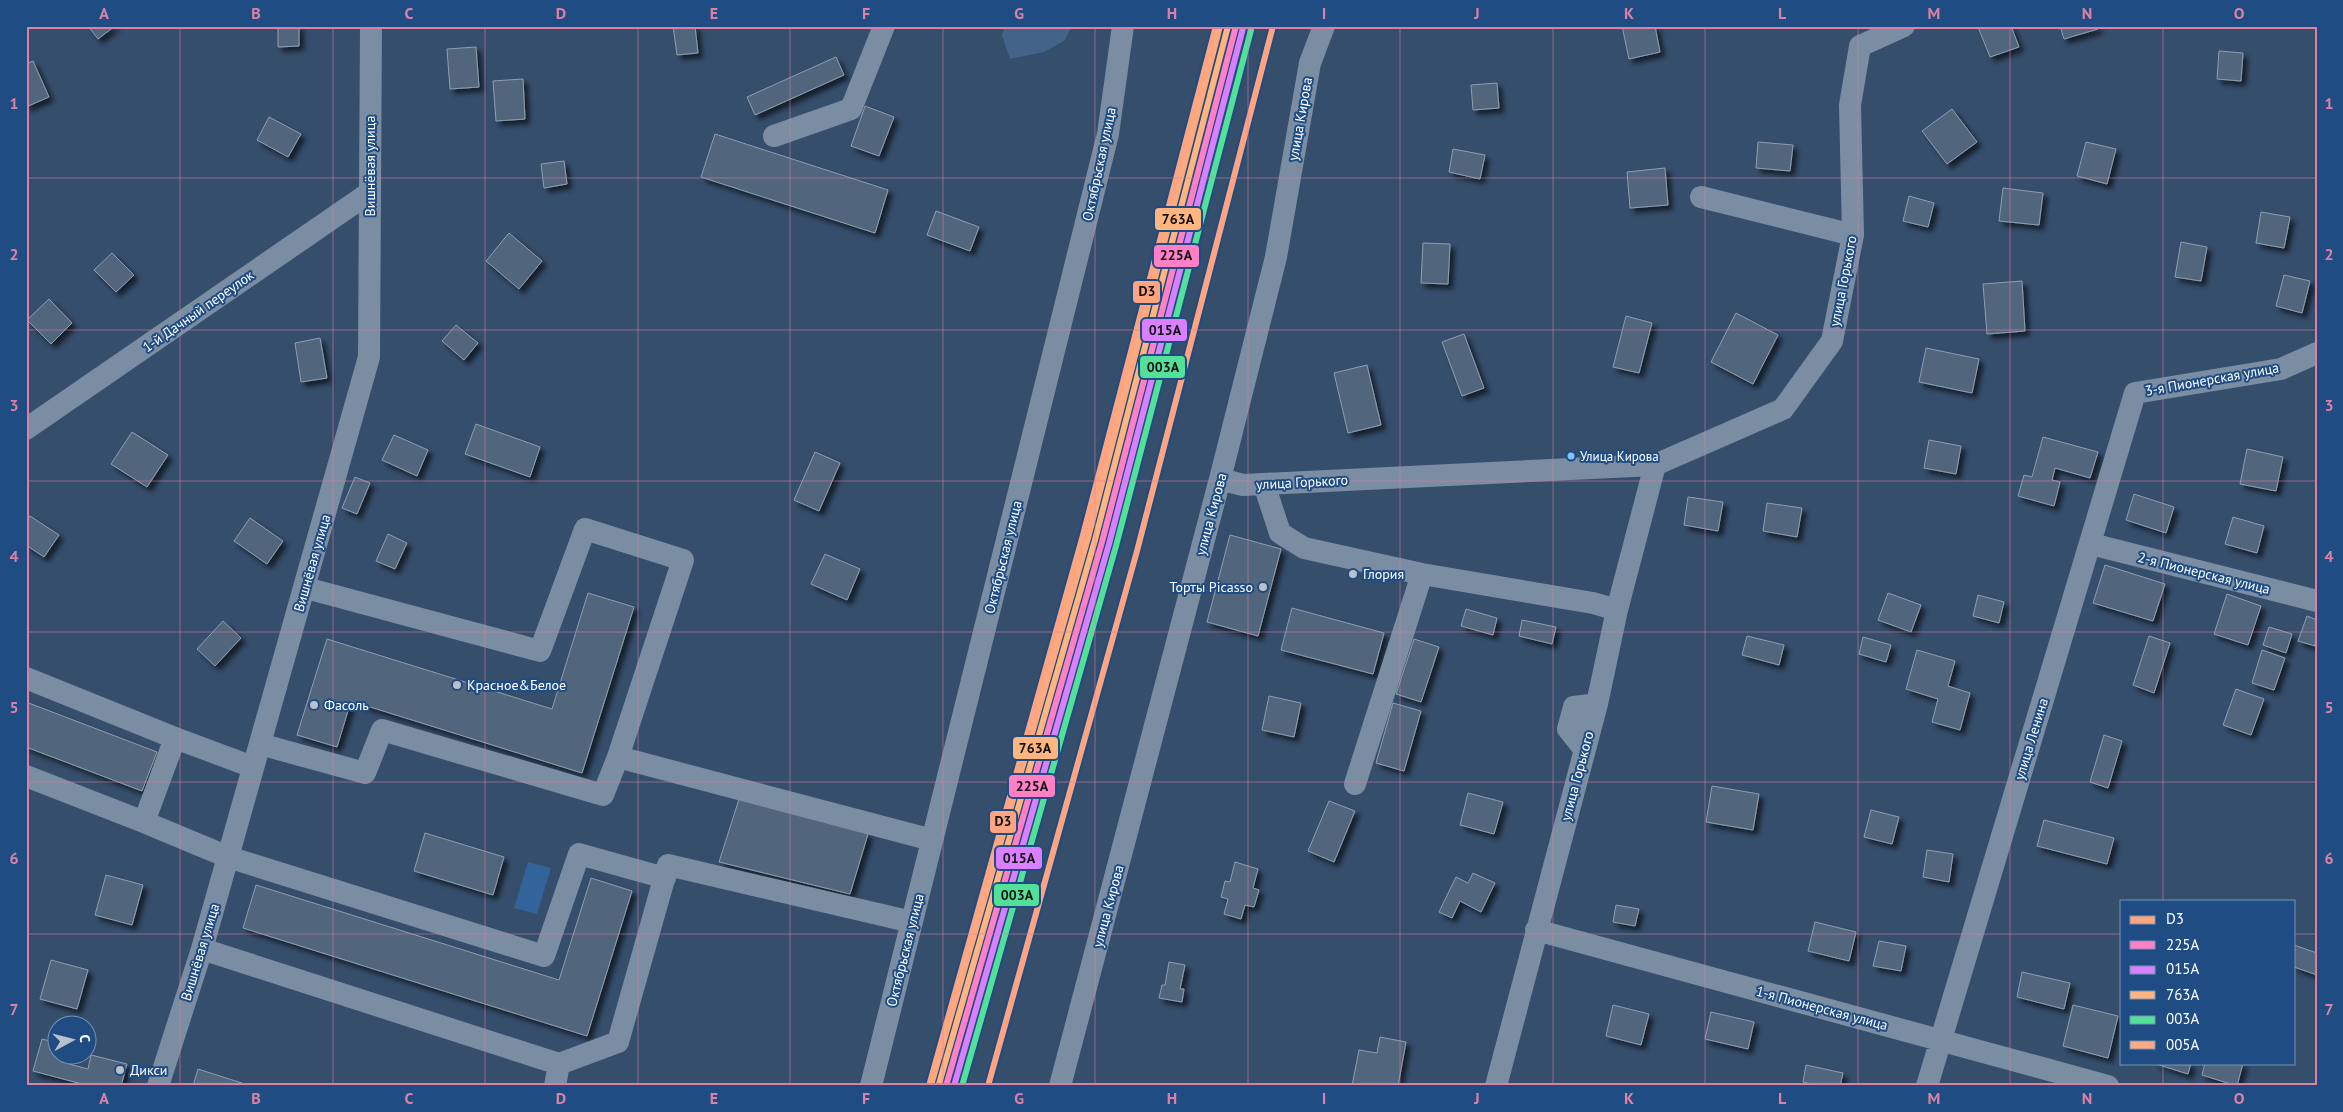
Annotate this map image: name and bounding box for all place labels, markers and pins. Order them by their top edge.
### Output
place label: Улица Кирова [1580,448,1659,465]
marker: Улица Кирова [1566,451,1576,461]
place label: Глория [1363,565,1404,583]
marker: Глория [1347,568,1359,580]
place label: Торты Picasso [1169,578,1253,596]
marker: Торты Picasso [1257,581,1269,593]
place label: Красное&Белое [467,676,566,694]
marker: Красное&Белое [451,679,463,691]
place label: Фасоль [324,696,369,714]
marker: Фасоль [308,699,320,711]
place label: Дикси [130,1061,168,1079]
marker: Дикси [114,1064,126,1076]

